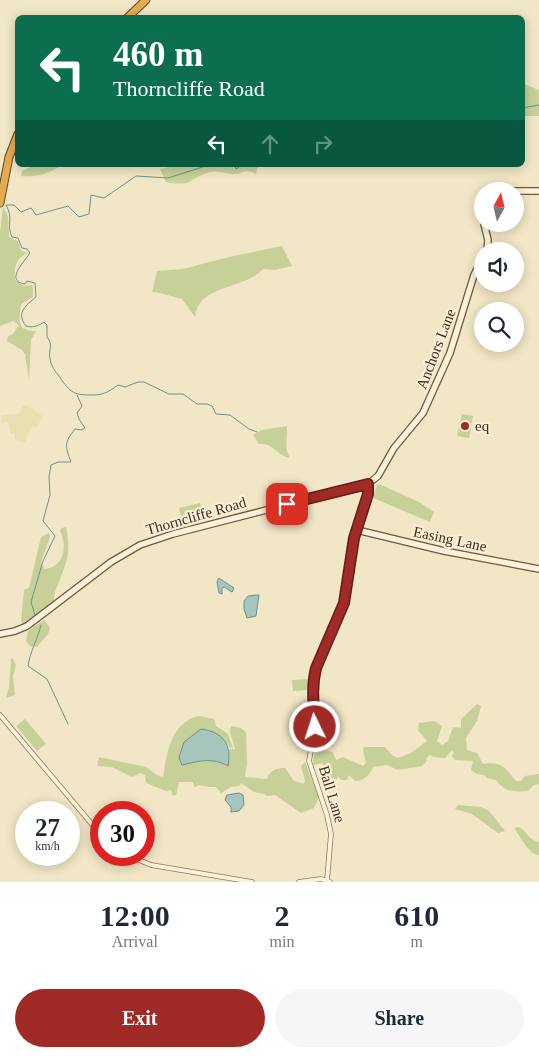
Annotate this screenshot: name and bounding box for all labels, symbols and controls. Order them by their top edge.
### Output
icon: left [30,35,95,100]
text: 460 m [113,35,203,74]
text: Thorncliffe Road [113,76,265,101]
icon: left [203,130,231,158]
icon: ahead [256,130,284,158]
icon: right [309,130,337,158]
north arrow [474,182,524,232]
map controls [474,182,524,352]
button: sound [474,242,524,292]
button: search [474,302,524,352]
street label: Anchors Lane [413,306,459,391]
place label: eq [475,418,490,434]
marker: eq [459,420,471,432]
pin [266,483,308,525]
icon: arrive [273,490,301,518]
street label: Thorncliffe Road [144,494,248,538]
street label: Easing Lane [412,523,488,555]
position arrow [288,700,340,752]
street label: Ball Lane [316,764,348,825]
speed limit sign: 30 [90,801,155,866]
text: 27 [35,814,60,841]
text: km/h [35,839,60,853]
text: 12:00 [100,899,170,932]
text: 2 [274,899,289,932]
text: 610 [394,899,439,932]
text: Arrival [112,933,158,950]
text: min [270,933,294,950]
text: m [410,933,423,950]
button: Exit [15,989,265,1047]
button: Share [275,989,524,1047]

